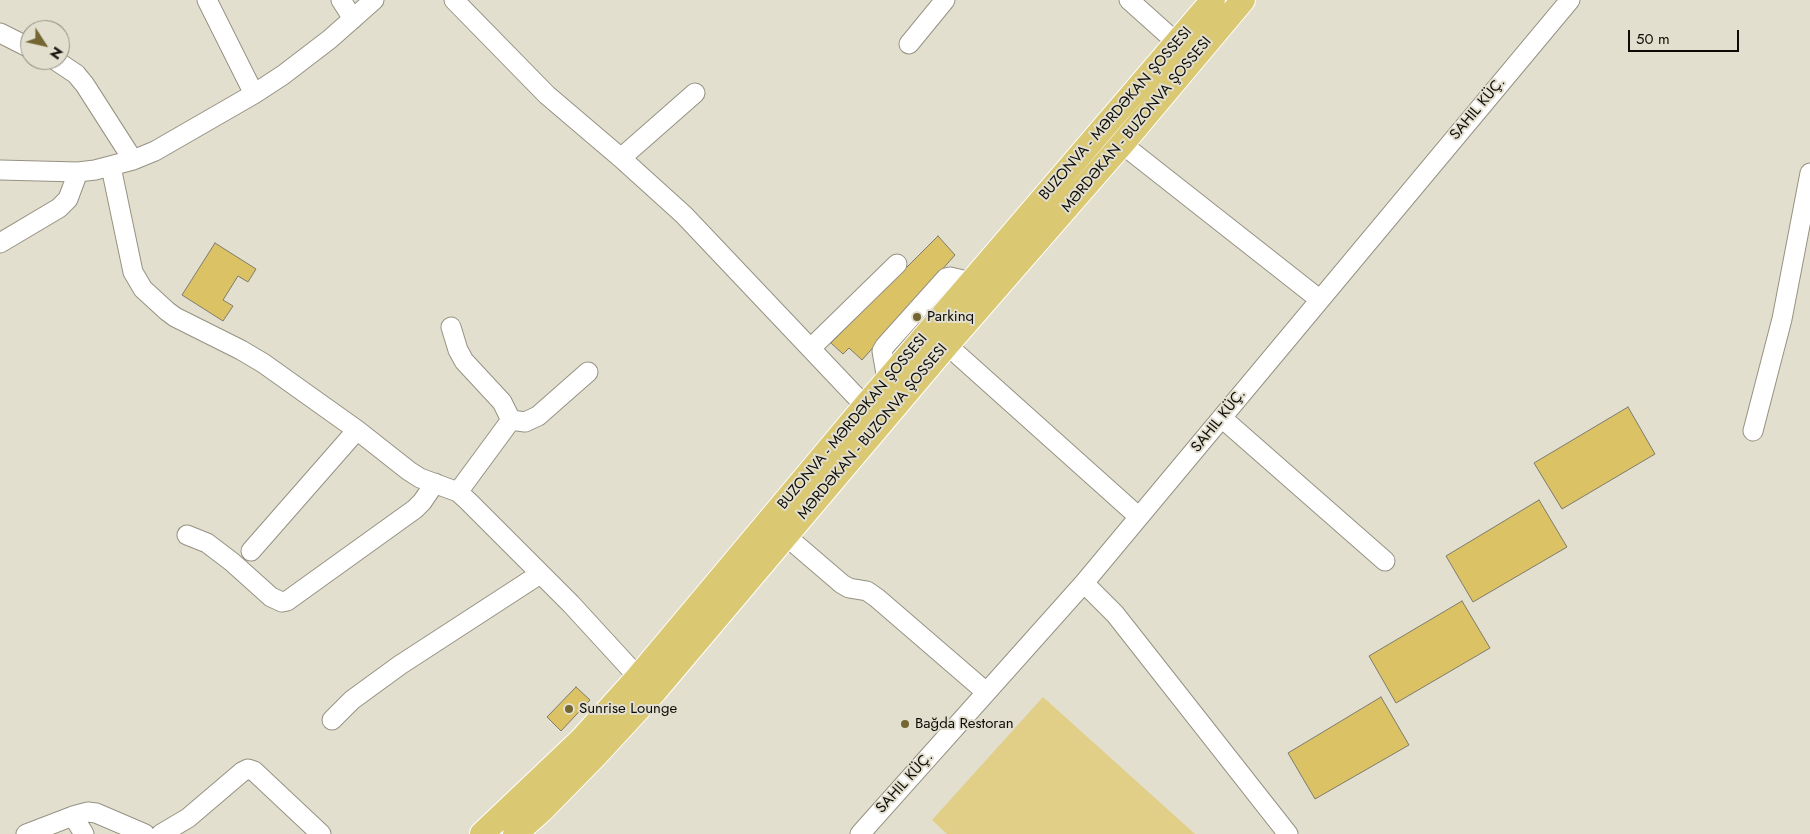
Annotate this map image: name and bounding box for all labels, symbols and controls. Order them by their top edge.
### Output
north arrow [20,20,70,70]
scale bar [1630,20,1741,52]
street label: BUZONVA - MƏRDƏKAN ŞOSSESI [1036,24,1196,204]
text: 50 m [1636,28,1670,50]
street label: MƏRDƏKAN - BUZONVA ŞOSSESI [1058,34,1216,216]
text: N [45,43,68,63]
street label: SAHIL KÜÇ. [1447,74,1509,144]
place label: Parkinq [927,308,974,326]
marker: Parkinq [911,311,923,323]
street label: BUZONVA - MƏRDƏKAN ŞOSSESI [774,331,932,513]
street label: MƏRDƏKAN - BUZONVA ŞOSSESI [794,341,952,523]
street label: SAHIL KÜÇ. [1188,386,1250,456]
place label: Sunrise Lounge [579,700,677,718]
marker: Sunrise Lounge [563,703,575,715]
place label: Bağda Restoran [915,715,1014,733]
marker: Bağda Restoran [899,718,911,730]
street label: SAHIL KÜÇ. [873,749,937,817]

